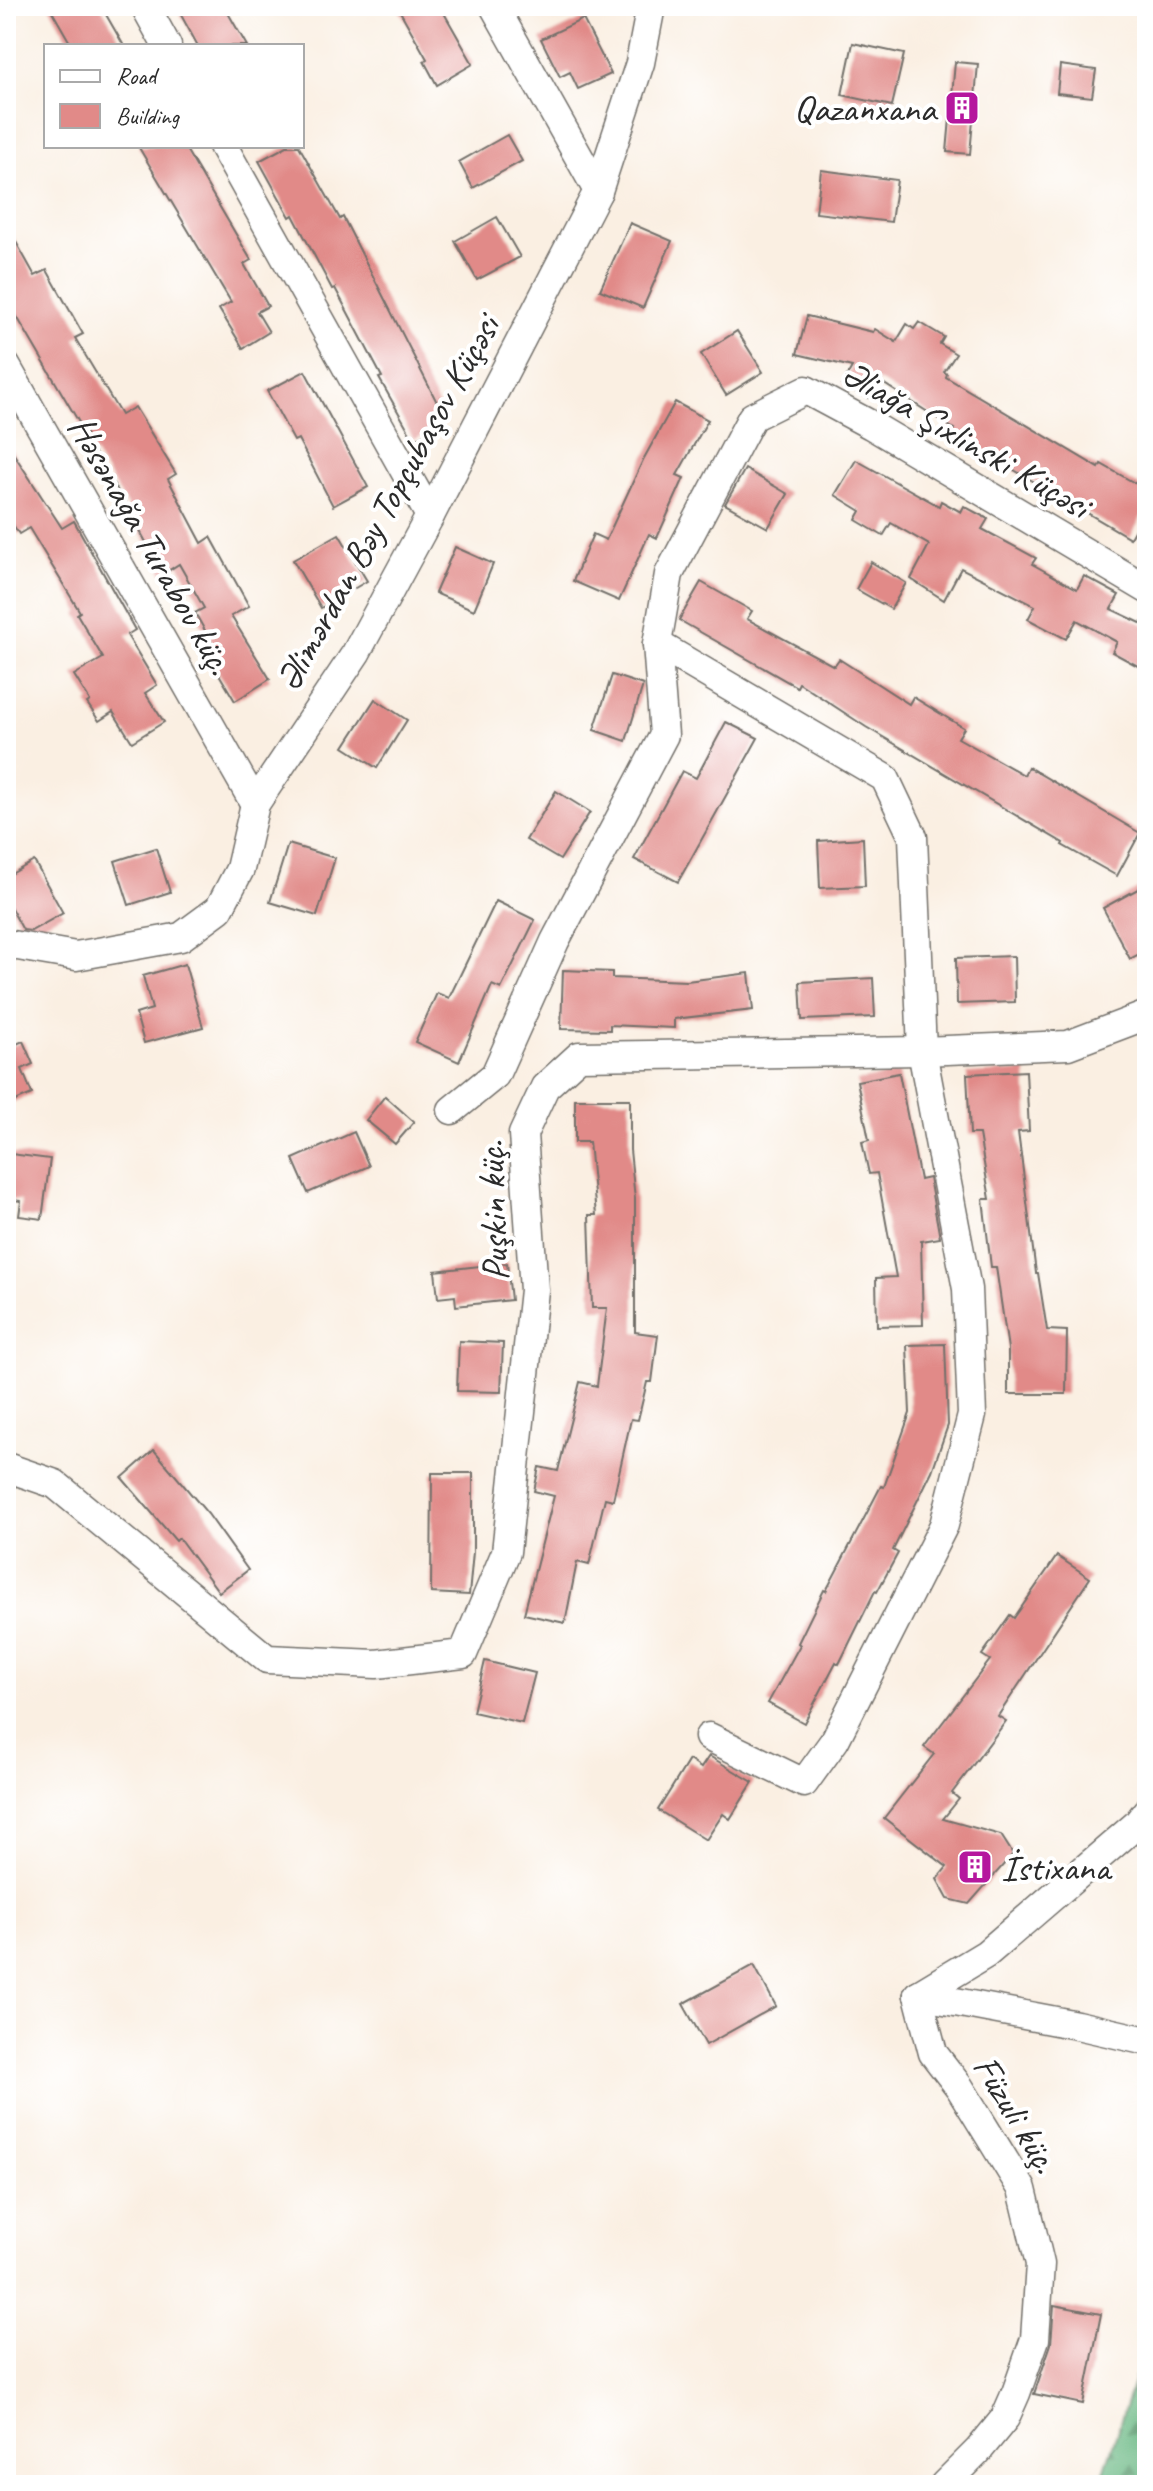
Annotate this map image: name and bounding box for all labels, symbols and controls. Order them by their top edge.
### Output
legend [44,44,304,148]
text: Road [116,61,160,91]
place label: Qazanxana [794,85,938,132]
building icon: Qazanxana [943,89,981,127]
text: Building [116,101,181,131]
street label: Əlimərdan Bəy Topçubaşov Küçəsi [264,304,512,699]
street label: Əliağa Şıxlinski Küçəsi [834,349,1102,531]
street label: Həsənağa Turabov küç. [58,407,244,683]
street label: Puşkin küç. [467,1140,519,1282]
place label: İstixana [1001,1844,1113,1891]
building icon: İstixana [956,1848,994,1886]
street label: Füzuli küç. [963,2047,1070,2182]

